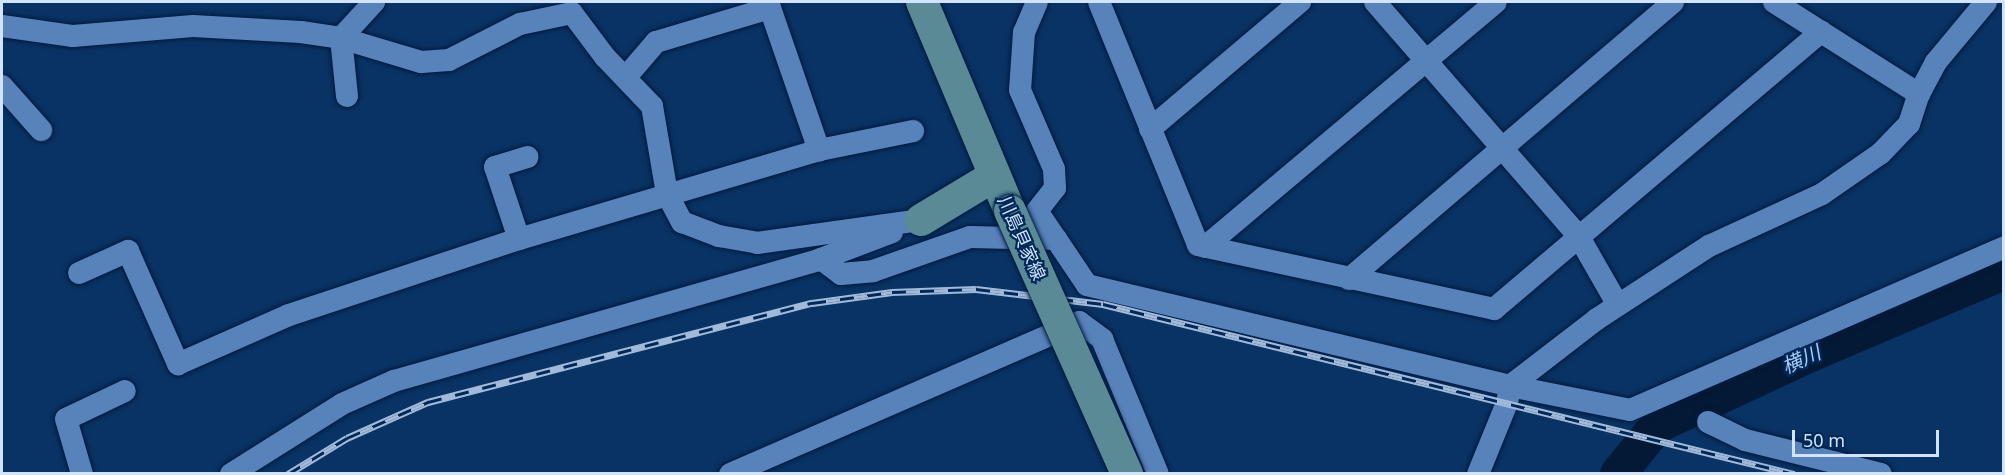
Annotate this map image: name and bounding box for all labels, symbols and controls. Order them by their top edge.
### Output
street label: 川島貝家線 [994,192,1050,284]
water label: 横川 [1778,340,1824,378]
scale bar [1795,418,1942,456]
text: 50 m [1803,428,1845,452]

